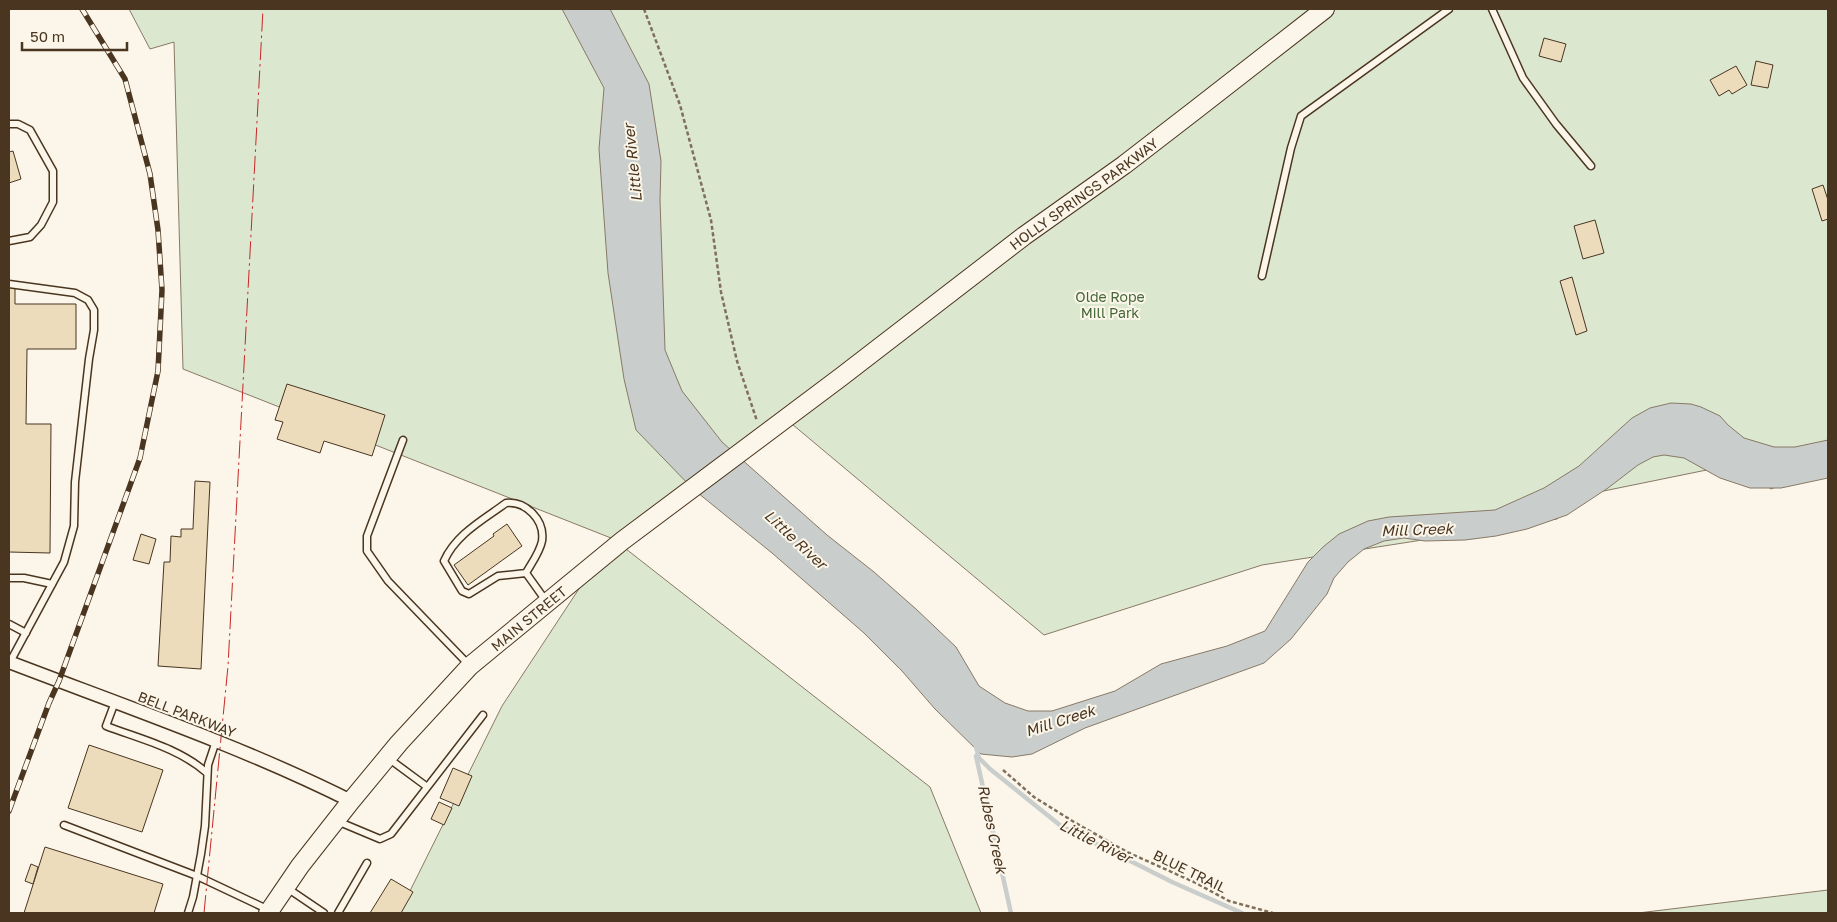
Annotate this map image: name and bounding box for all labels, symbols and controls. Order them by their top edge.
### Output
scale bar [22,20,128,52]
text: 50 m [30,27,65,45]
water label: Little River [619,121,645,203]
street label: HOLLY SPRINGS PARKWAY [1006,134,1161,253]
park label: Olde Rope Mill Park [1075,288,1145,321]
water label: Little River [761,506,832,574]
water label: Mill Creek [1381,519,1455,539]
street label: MAIN STREET [487,582,570,654]
street label: BELL PARKWAY [136,687,238,741]
water label: Mill Creek [1023,700,1098,740]
water label: Rubes Creek [975,783,1012,877]
water label: Little River [1057,815,1137,868]
street label: BLUE TRAIL [1151,846,1229,896]

